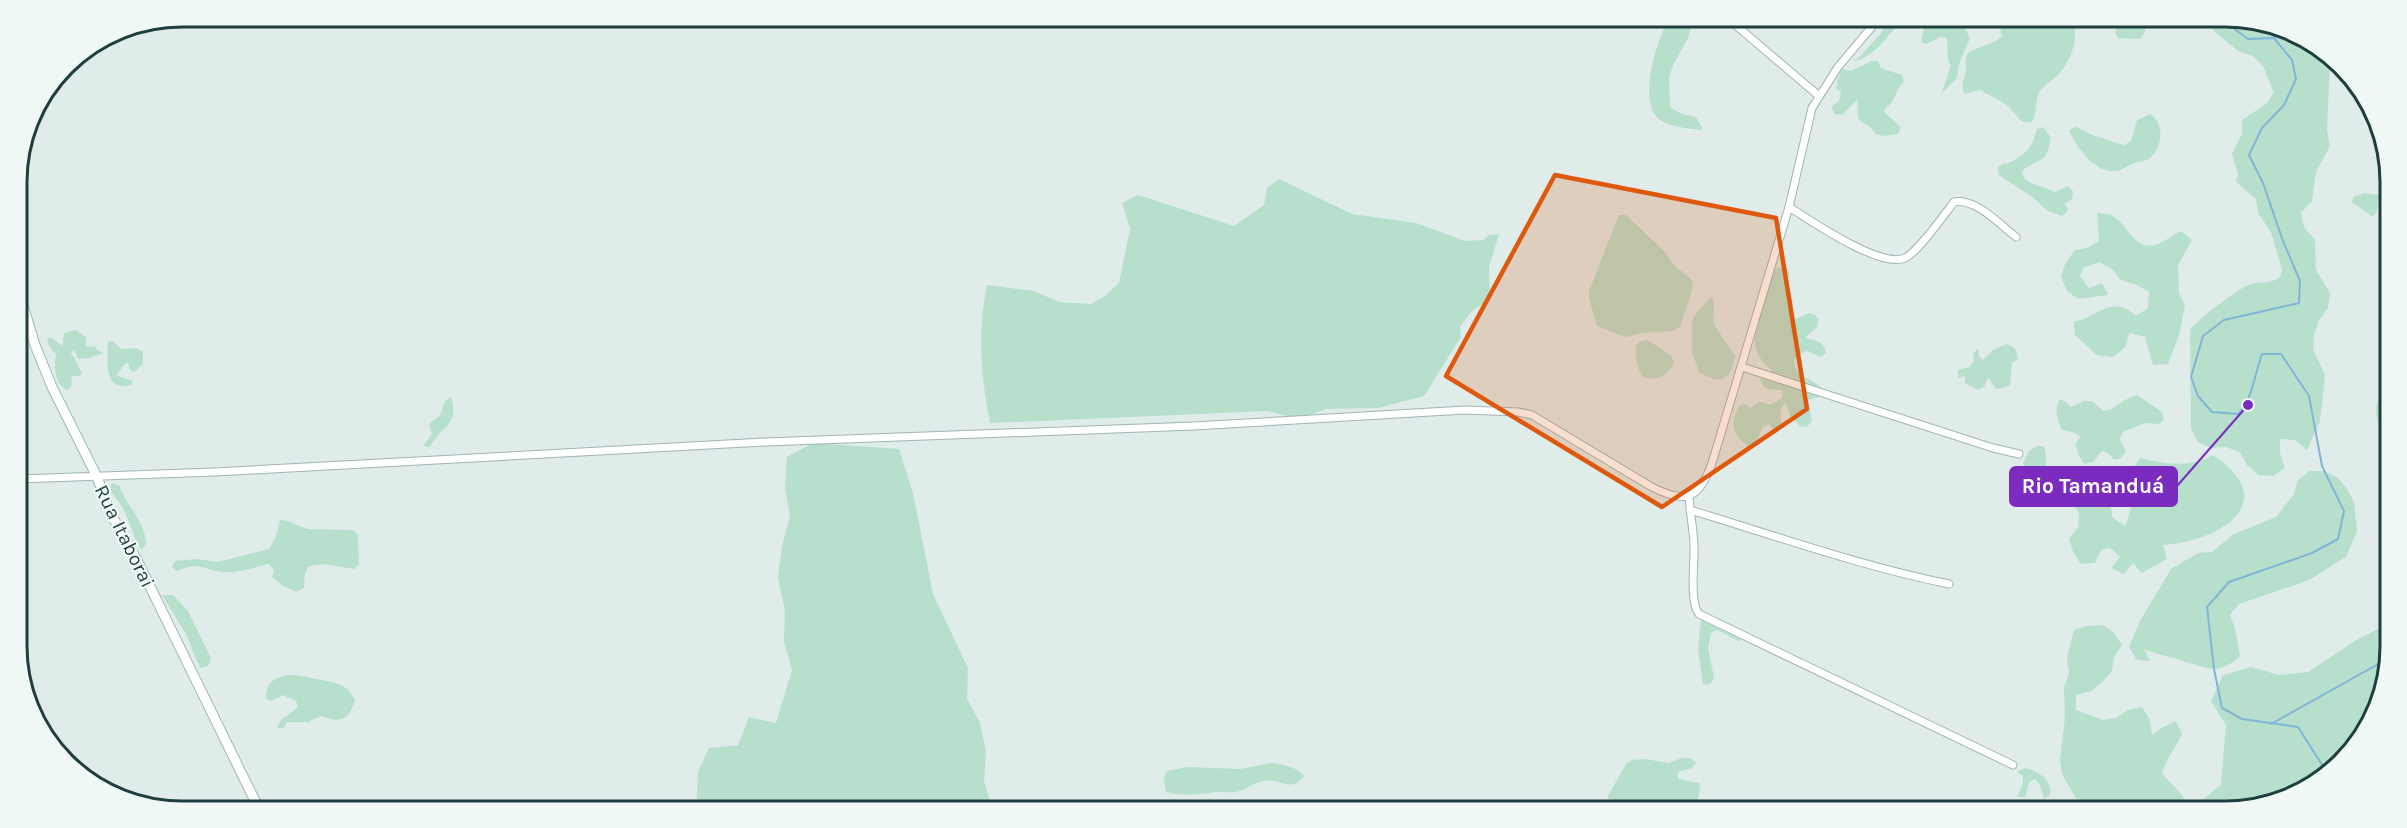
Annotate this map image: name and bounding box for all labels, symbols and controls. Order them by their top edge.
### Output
callout: Rio Tamanduá [2010,467,2177,506]
text: Rio Tamanduá [2022,474,2164,498]
street label: Rua Itaborai [90,481,159,591]

